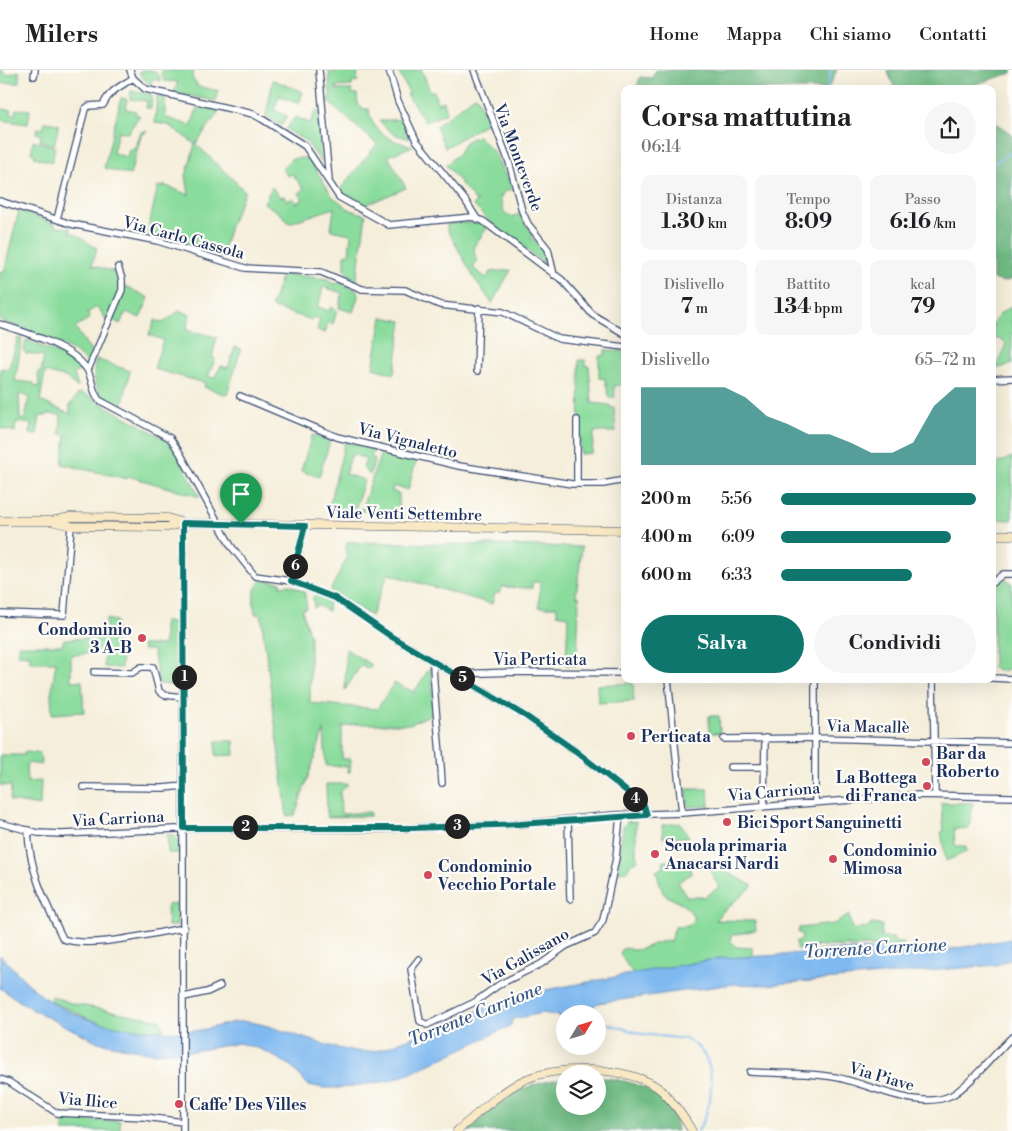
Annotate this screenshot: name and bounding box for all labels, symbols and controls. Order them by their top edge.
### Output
text: Milers [25,20,98,50]
text: Home [649,23,699,46]
text: Mappa [727,23,782,46]
text: Chi siamo [810,23,891,46]
text: Contatti [919,23,987,46]
street label: Via Monteverde [489,100,547,214]
text: Corsa mattutina [641,100,852,135]
button: share [924,102,976,154]
text: 06:14 [641,137,681,157]
text: Distanza [666,191,722,209]
text: Tempo [787,191,830,209]
text: Passo [905,191,941,209]
text: 1.30 [661,209,705,235]
text: 8:09 [785,209,832,235]
text: 6:16 [889,209,931,235]
street label: Via Carlo Cassola [120,212,248,264]
text: km [705,215,727,233]
text: /km [931,215,956,233]
text: Dislivello [664,276,724,294]
text: Battito [787,276,830,294]
text: kcal [910,276,936,294]
text: 7 [680,294,693,320]
text: 134 [774,294,811,320]
text: 79 [910,294,935,320]
text: m [693,300,708,318]
text: bpm [811,300,843,318]
text: Dislivello [641,350,710,370]
text: 65–72 m [915,350,976,370]
street label: Via Vignaletto [355,419,460,463]
pin [220,473,262,524]
icon: arrive [227,480,255,508]
text: 200 m [641,489,691,509]
text: 5:56 [721,489,752,509]
street label: Viale Venti Settembre [325,503,482,525]
text: 400 m [641,527,692,547]
text: 6:09 [721,527,755,547]
pin: 6 [282,554,308,578]
text: 6 [291,557,300,575]
text: 600 m [641,565,691,585]
text: 6:33 [721,565,752,585]
button: Salva [641,615,804,673]
button: Condividi [814,615,976,673]
place label: Condominio 3 A-B [38,620,132,658]
marker: Condominio 3 A-B [136,632,148,644]
street label: Via Perticata [492,650,588,670]
pin: 1 [172,664,196,690]
pin: 5 [450,666,474,690]
text: 1 [181,668,188,686]
text: 5 [458,669,467,687]
street label: Via Macallè [825,716,910,738]
place label: Perticata [641,727,711,747]
marker: Perticata [625,730,637,742]
place label: Bar da Roberto [936,744,999,782]
marker: Bar da Roberto [920,756,932,768]
place label: La Bottega di Franca [836,768,917,806]
street label: Via Carriona [726,778,822,806]
marker: La Bottega di Franca [921,780,933,792]
pin: 4 [622,786,648,812]
text: 4 [631,790,640,808]
street label: Via Carriona [70,807,166,831]
place label: Bici Sport Sanguinetti [737,813,902,833]
pin: 2 [232,814,258,840]
pin: 3 [444,814,470,838]
marker: Bici Sport Sanguinetti [721,816,733,828]
text: 3 [453,817,462,835]
text: 2 [241,818,250,836]
place label: Scuola primaria Anacarsi Nardi [664,836,787,874]
place label: Condominio Mimosa [843,841,937,879]
marker: Scuola primaria Anacarsi Nardi [649,848,661,860]
marker: Condominio Mimosa [827,853,839,865]
place label: Condominio Vecchio Portale [437,857,557,895]
marker: Condominio Vecchio Portale [422,869,434,881]
street label: Via Galissano [477,924,573,990]
water label: Torrente Carrione [803,933,948,964]
water label: Torrente Carrione [405,977,546,1052]
north arrow [556,1005,606,1055]
map controls [556,1005,606,1115]
street label: Via Piave [846,1058,917,1096]
button: layers [556,1065,606,1115]
street label: Via Ilice [56,1088,118,1114]
place label: Caffe' Des Villes [189,1095,307,1115]
marker: Caffe' Des Villes [173,1098,185,1110]

